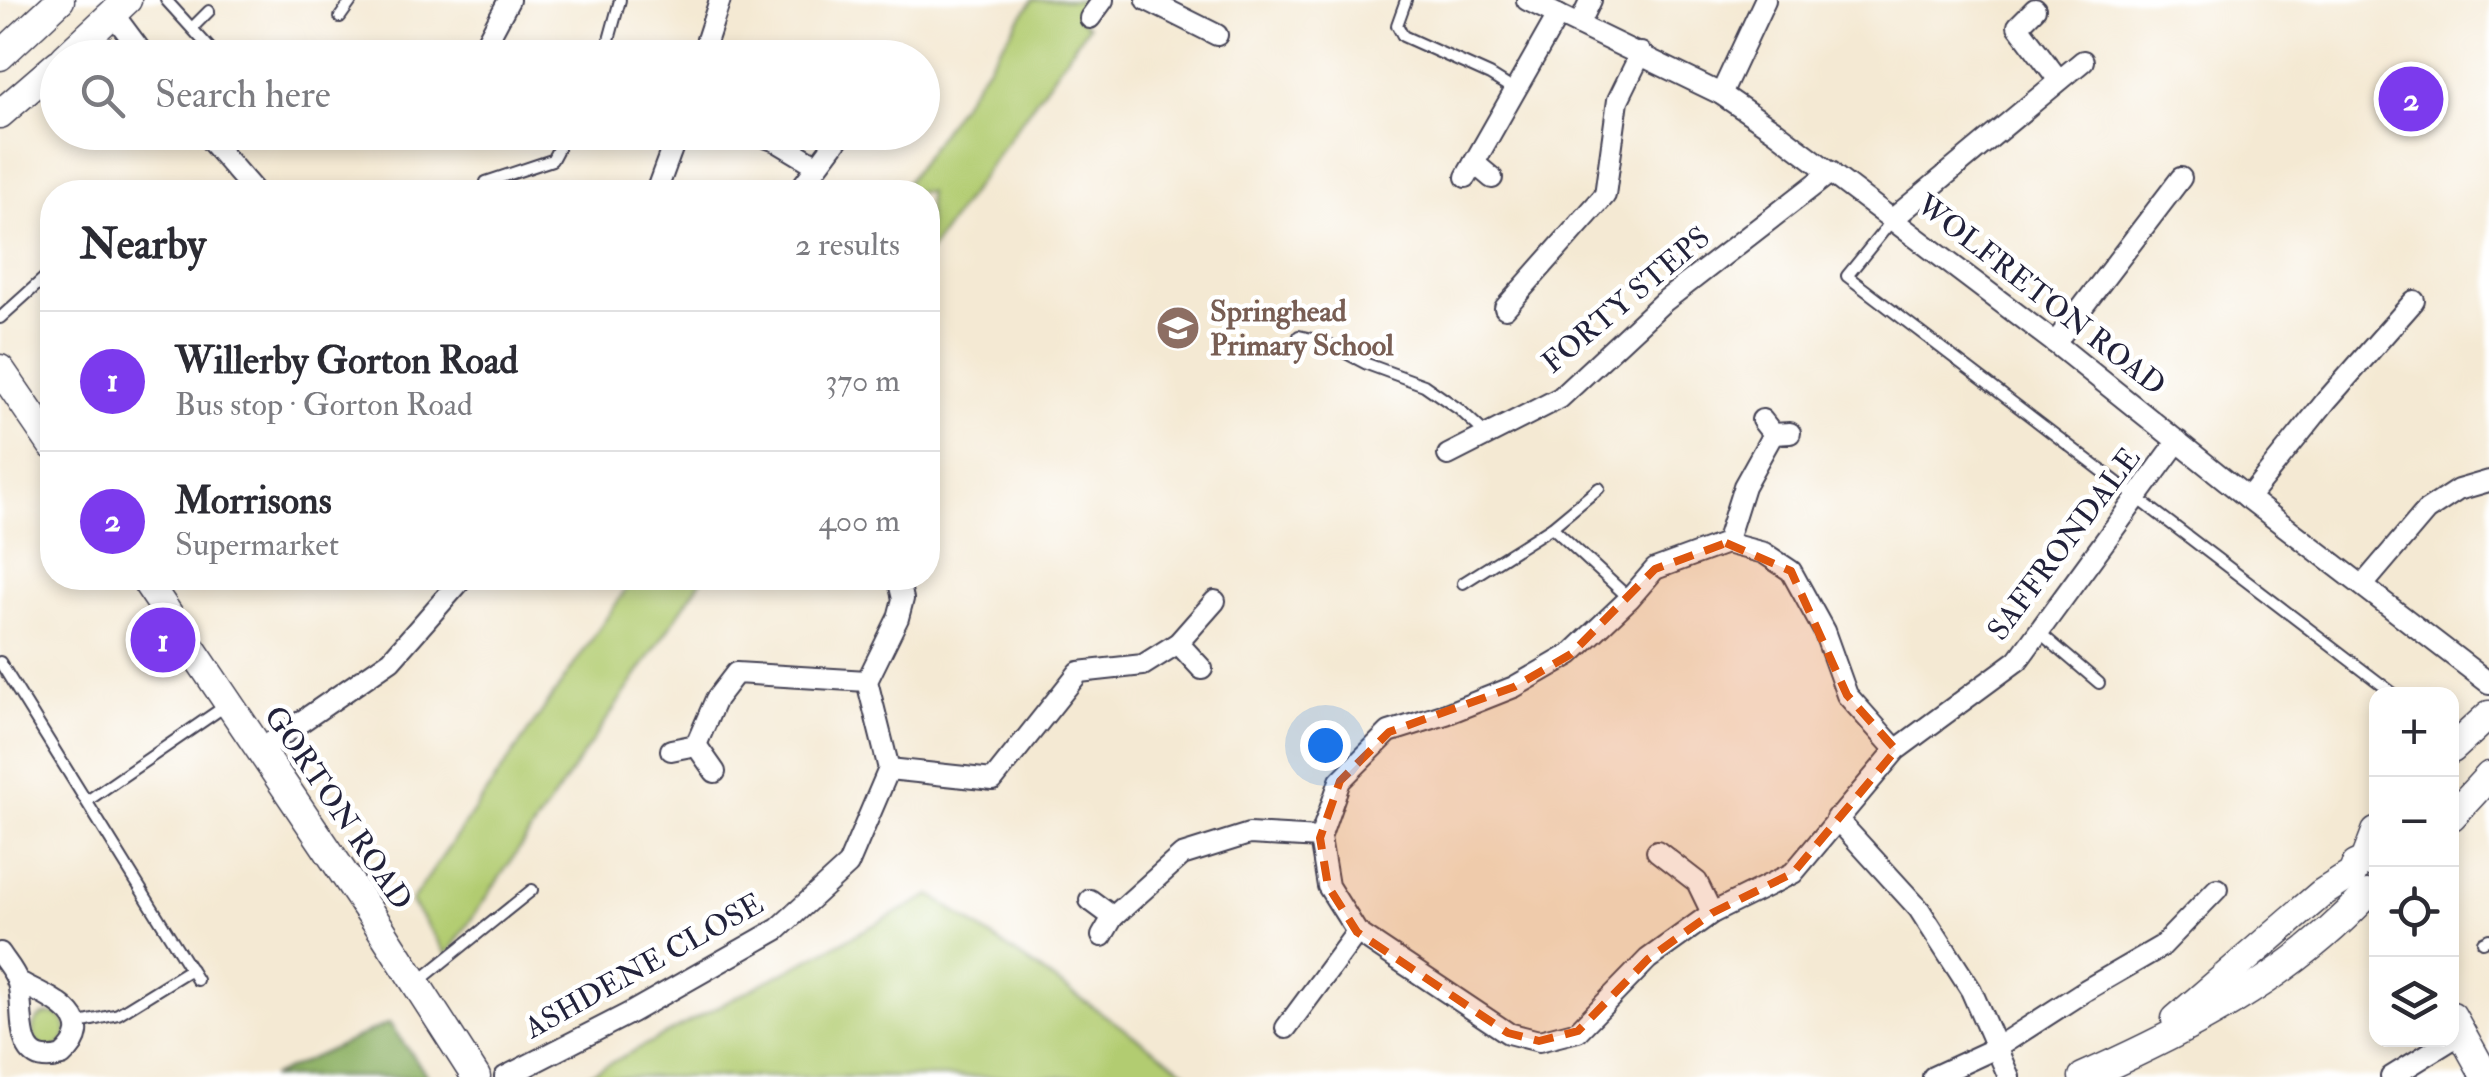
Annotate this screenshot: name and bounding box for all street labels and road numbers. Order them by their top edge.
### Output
street label: WOLFRETON ROAD [1908,186,2173,404]
street label: FORTY STEPS [1534,219,1718,381]
street label: SAFFRONDALE [1980,440,2148,648]
street label: GORTON ROAD [256,699,420,917]
street label: ASHDENE CLOSE [517,885,770,1047]

